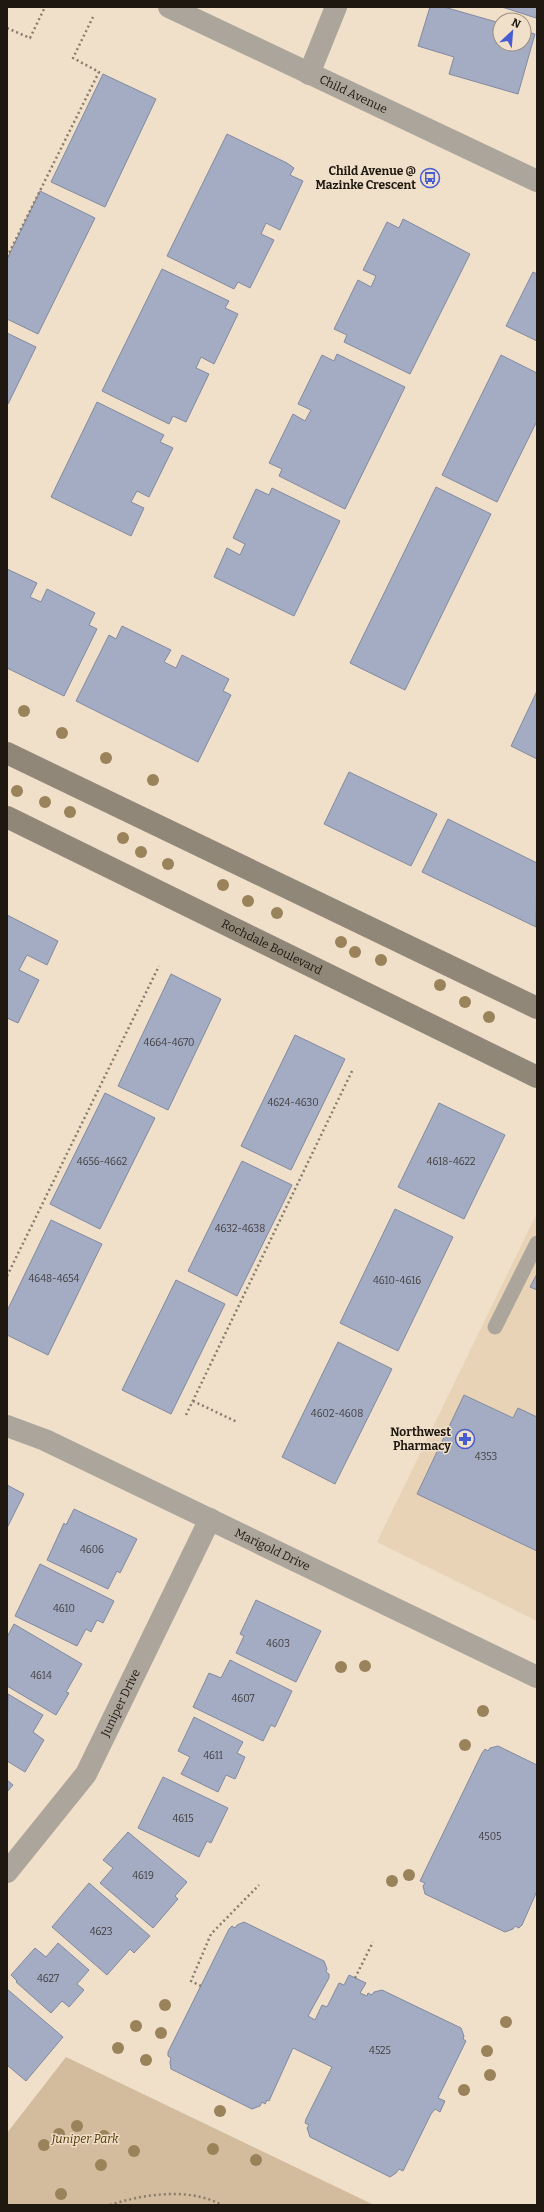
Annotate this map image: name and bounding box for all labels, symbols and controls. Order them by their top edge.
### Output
north arrow [492,12,532,52]
text: N [509,16,523,31]
street label: Child Avenue [317,72,390,116]
place label: Child Avenue @ Mazinke Crescent [316,164,416,192]
bus stop icon: Child Avenue @ Mazinke Crescent [419,167,441,189]
street label: Rochdale Boulevard [219,916,325,978]
house number: 4664-4670 [144,1037,194,1049]
house number: 4624-4630 [267,1097,319,1109]
house number: 4656-4662 [77,1156,127,1168]
house number: 4618-4622 [427,1156,475,1168]
house number: 4632-4638 [215,1223,265,1235]
house number: 4648-4654 [29,1273,80,1285]
house number: 4610-4616 [373,1275,421,1287]
house number: 4602-4608 [311,1408,363,1420]
place label: Northwest Pharmacy [390,1425,451,1453]
pharmacy icon: Northwest Pharmacy [454,1428,476,1450]
house number: 4353 [475,1451,497,1463]
street label: Marigold Drive [233,1526,312,1574]
house number: 4606 [80,1544,104,1556]
house number: 4610 [53,1603,75,1615]
house number: 4603 [266,1638,290,1650]
street label: Juniper Drive [98,1667,143,1740]
house number: 4614 [30,1670,52,1682]
house number: 4607 [231,1693,255,1705]
house number: 4611 [203,1750,223,1762]
house number: 4615 [173,1813,194,1825]
house number: 4505 [479,1831,501,1843]
house number: 4619 [132,1870,154,1882]
house number: 4623 [90,1926,113,1938]
house number: 4627 [37,1973,59,1985]
house number: 4525 [369,2045,391,2057]
park label: Juniper Park [50,2132,119,2146]

